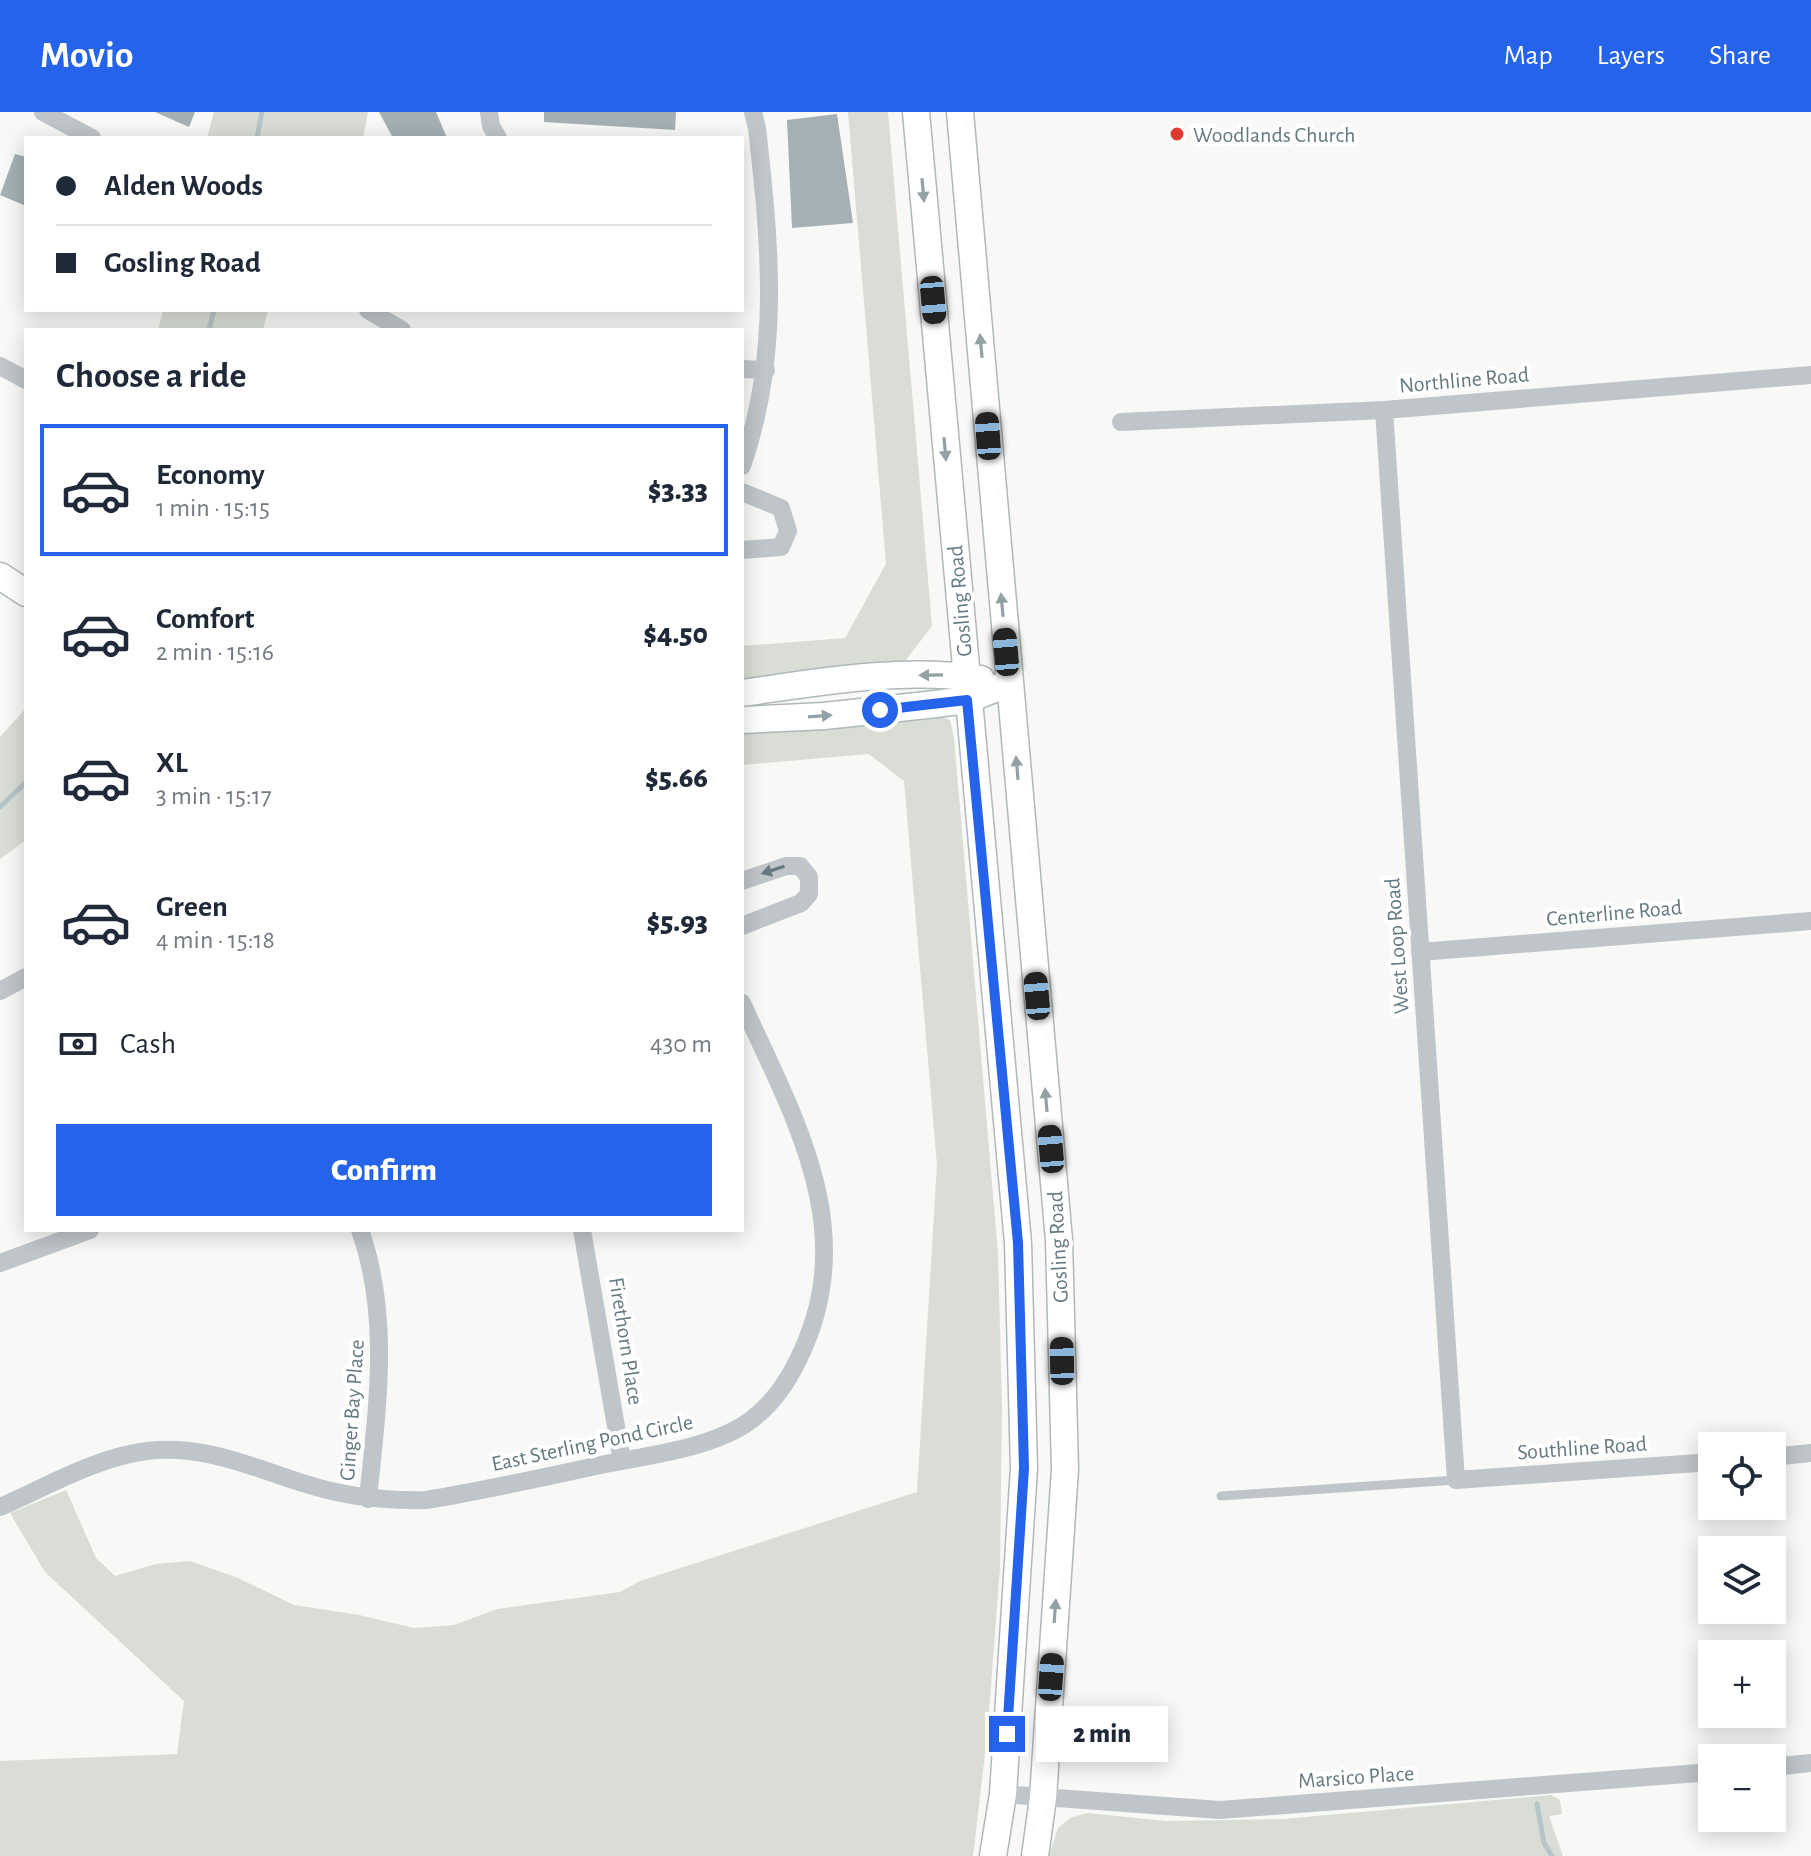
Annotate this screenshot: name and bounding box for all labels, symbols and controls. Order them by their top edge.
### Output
text: Movio [40,37,134,75]
text: Map [1504,42,1553,70]
text: Layers [1597,42,1665,70]
text: Share [1709,42,1771,70]
place label: Woodlands Church [1193,124,1355,146]
marker: Woodlands Church [1168,125,1186,143]
text: Alden Woods [104,171,263,201]
one-way arrow [917,178,930,203]
text: Gosling Road [104,248,261,278]
car [919,275,947,325]
one-way arrow [974,333,987,358]
text: Choose a ride [56,358,246,394]
street label: Northline Road [1398,363,1530,397]
car [974,411,1002,461]
one-way arrow [939,437,952,462]
icon: car [60,454,132,526]
text: Economy [156,460,265,490]
text: $3.33 [648,475,708,505]
text: 1 min · 15:15 [156,495,270,521]
street label: Gosling Road [944,544,976,658]
one-way arrow [995,592,1008,617]
icon: car [60,598,132,670]
text: Comfort [156,604,255,634]
text: $4.50 [643,619,708,649]
car [992,627,1020,677]
text: 2 min · 15:16 [156,639,274,665]
one-way arrow [918,669,943,681]
route start [862,692,898,728]
one-way arrow [808,709,833,722]
icon: car [60,742,132,814]
text: XL [156,748,188,778]
one-way arrow [1010,755,1023,780]
text: $5.66 [645,763,708,793]
text: 3 min · 15:17 [156,783,272,809]
one-way arrow [761,865,785,877]
street label: West Loop Road [1381,877,1413,1015]
icon: car [60,886,132,958]
text: Green [156,892,228,922]
street label: Centerline Road [1545,896,1683,930]
text: $5.93 [646,907,708,937]
text: 4 min · 15:18 [156,927,275,953]
car [1023,971,1051,1021]
icon: cash [56,1022,100,1066]
text: Cash [120,1029,176,1059]
text: 430 m [650,1031,712,1057]
one-way arrow [1040,1087,1053,1112]
button: Confirm [56,1124,712,1216]
car [1037,1124,1065,1174]
street label: Gosling Road [1044,1190,1072,1303]
street label: Firethorn Place [605,1276,647,1407]
car [1050,1337,1074,1385]
street label: Ginger Bay Place [336,1339,368,1482]
street label: East Sterling Pond Circle [490,1411,695,1475]
street label: Southline Road [1516,1432,1648,1464]
map controls [1698,1432,1786,1832]
button: locate [1698,1432,1786,1520]
button: layers [1698,1536,1786,1624]
one-way arrow [1049,1598,1062,1623]
button: + [1698,1640,1786,1728]
car [1037,1652,1065,1702]
callout: 2 min [1035,1706,1167,1762]
route end [989,1716,1025,1752]
text: 2 min [1073,1721,1131,1747]
button: − [1698,1744,1786,1832]
street label: Marsico Place [1297,1762,1415,1792]

